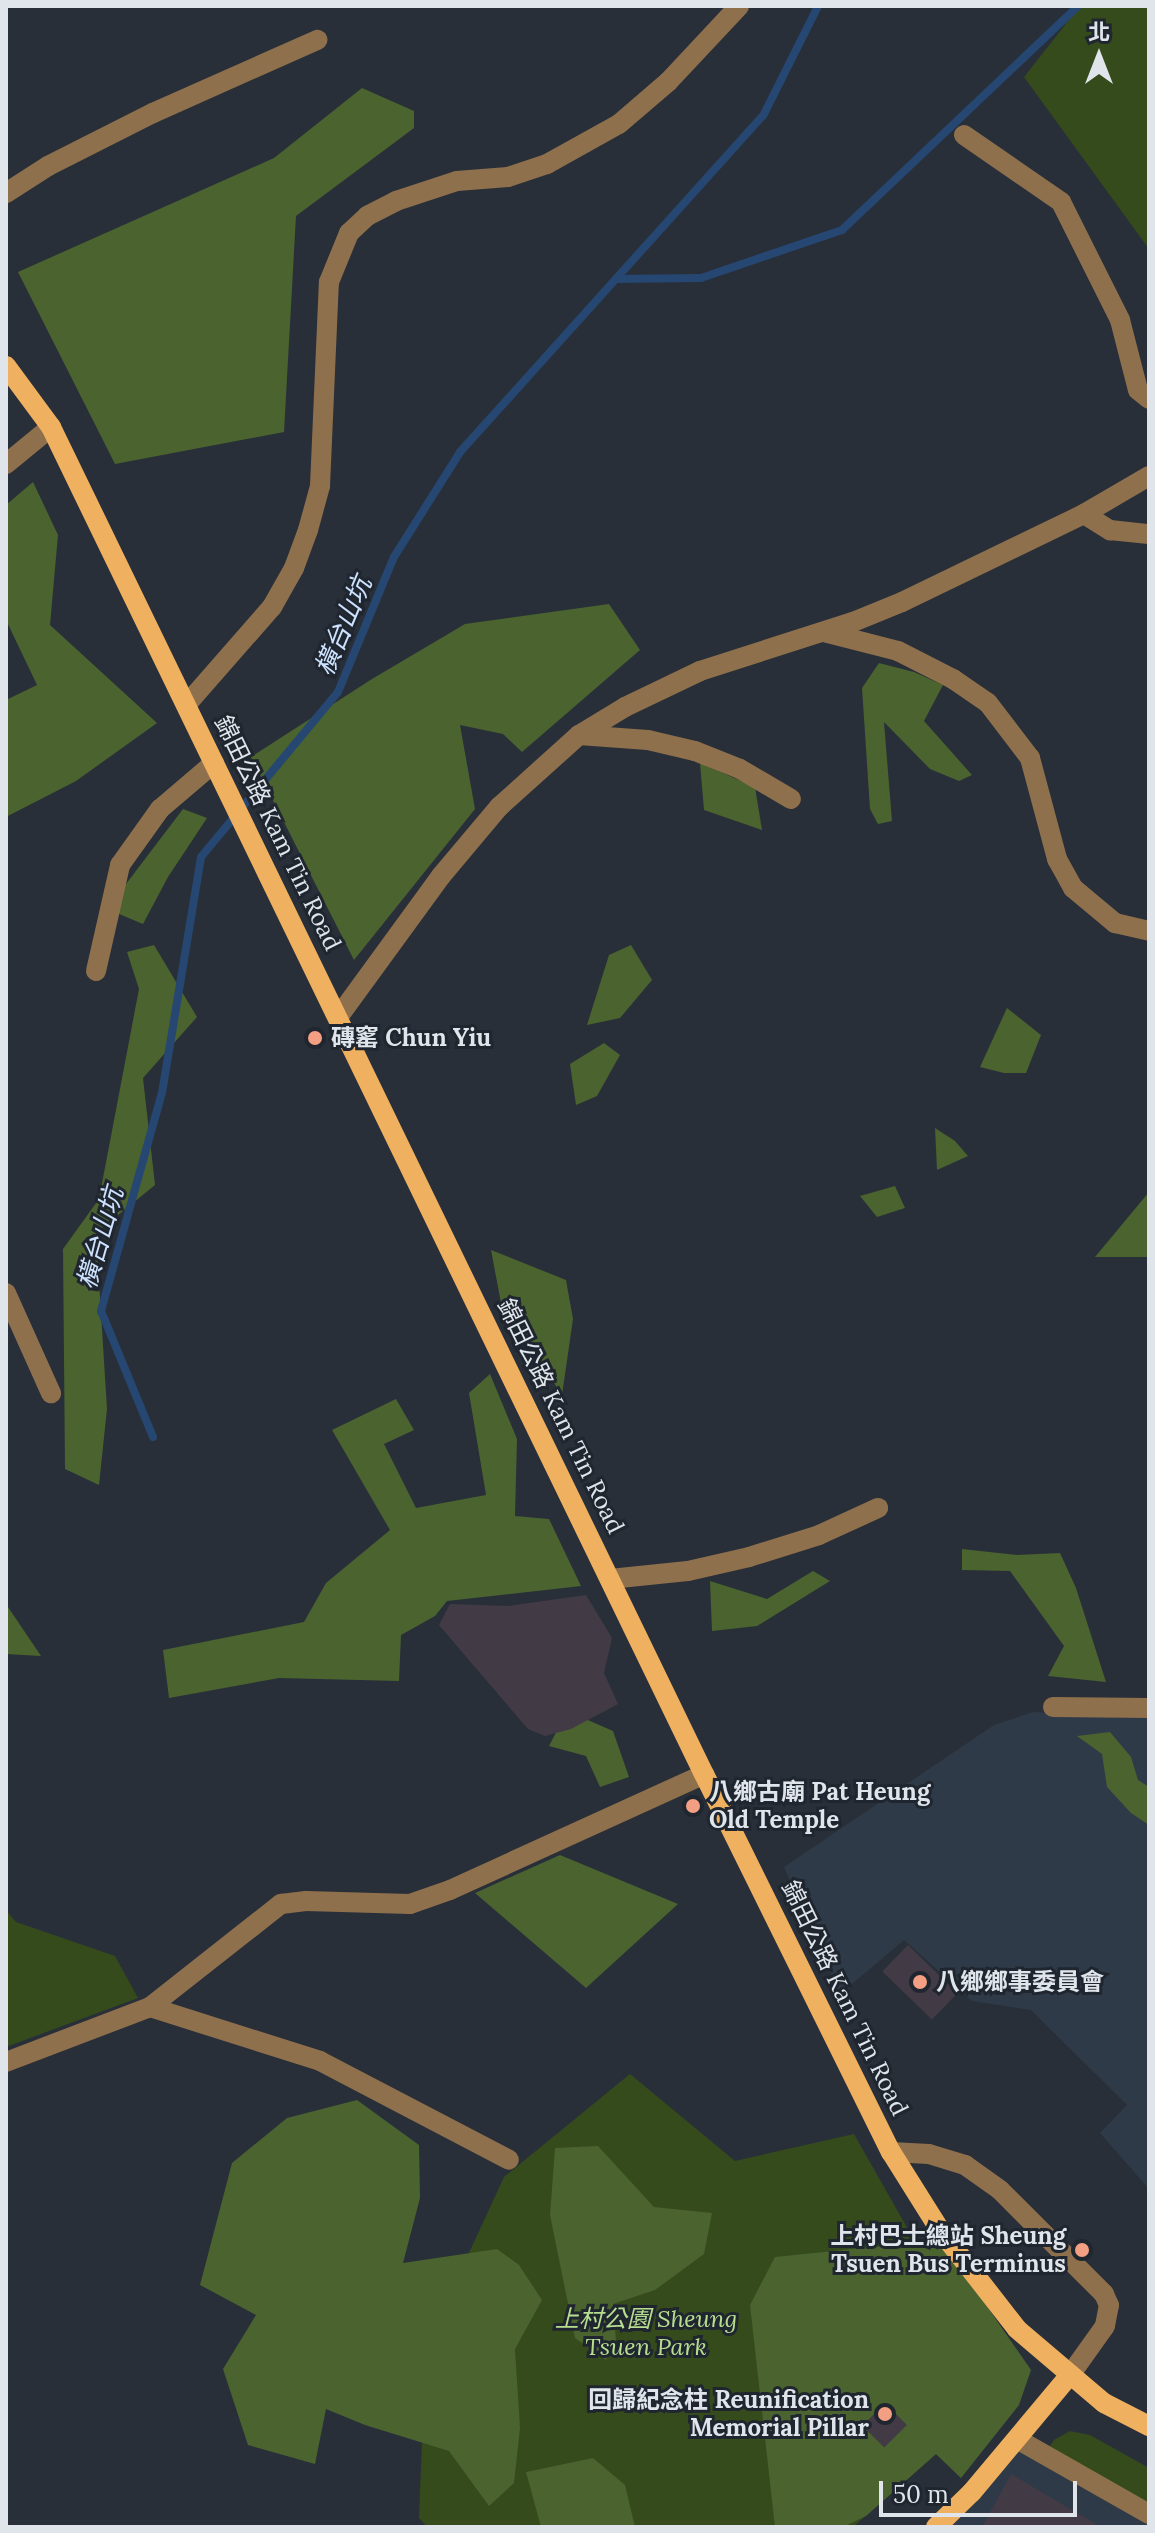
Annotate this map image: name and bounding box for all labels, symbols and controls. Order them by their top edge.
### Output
north arrow [1059,16,1139,96]
text: 北 [1088,18,1110,46]
water label: 橫台山坑 [308,572,378,680]
street label: 錦田公路 Kam Tin Road [209,711,347,955]
place label: 磚窰 Chun Yiu [331,1024,491,1052]
marker: 磚窰 Chun Yiu [306,1029,324,1047]
water label: 橫台山坑 [71,1184,129,1292]
street label: 錦田公路 Kam Tin Road [492,1294,630,1538]
place label: 八鄉古廟 Pat Heung Old Temple [709,1778,930,1834]
marker: 八鄉古廟 Pat Heung Old Temple [684,1797,702,1815]
street label: 錦田公路 Kam Tin Road [776,1876,914,2120]
place label: 八鄉鄉事委員會 [936,1968,1104,1996]
marker: 八鄉鄉事委員會 [911,1973,929,1991]
place label: 上村巴士總站 Sheung Tsuen Bus Terminus [830,2222,1066,2278]
marker: 上村巴士總站 Sheung Tsuen Bus Terminus [1073,2241,1091,2259]
park label: 上村公園 Sheung Tsuen Park [555,2305,737,2361]
place label: 回歸紀念柱 Reunification Memorial Pillar [588,2386,869,2442]
marker: 回歸紀念柱 Reunification Memorial Pillar [876,2405,894,2423]
scale bar [883,2465,1081,2515]
text: 50 m [893,2479,949,2510]

